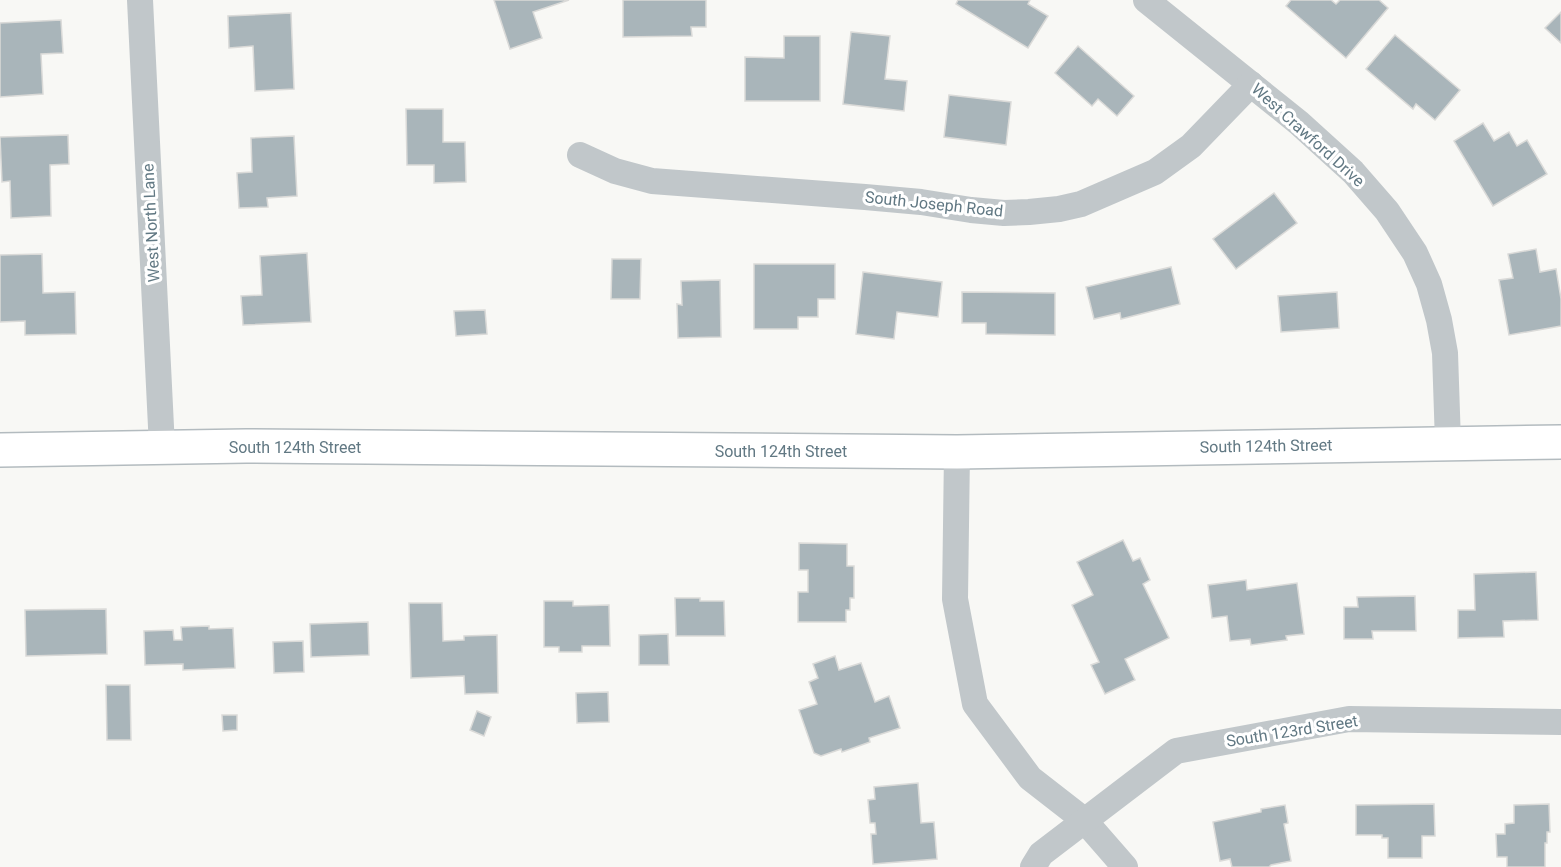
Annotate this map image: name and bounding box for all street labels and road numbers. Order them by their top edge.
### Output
street label: West Crawford Drive [1248,79,1368,191]
street label: West North Lane [138,163,164,283]
street label: South Joseph Road [864,187,1004,221]
street label: South 124th Street [1200,435,1332,457]
street label: South 124th Street [229,438,361,457]
street label: South 124th Street [715,442,847,461]
street label: South 123rd Street [1225,711,1359,751]

